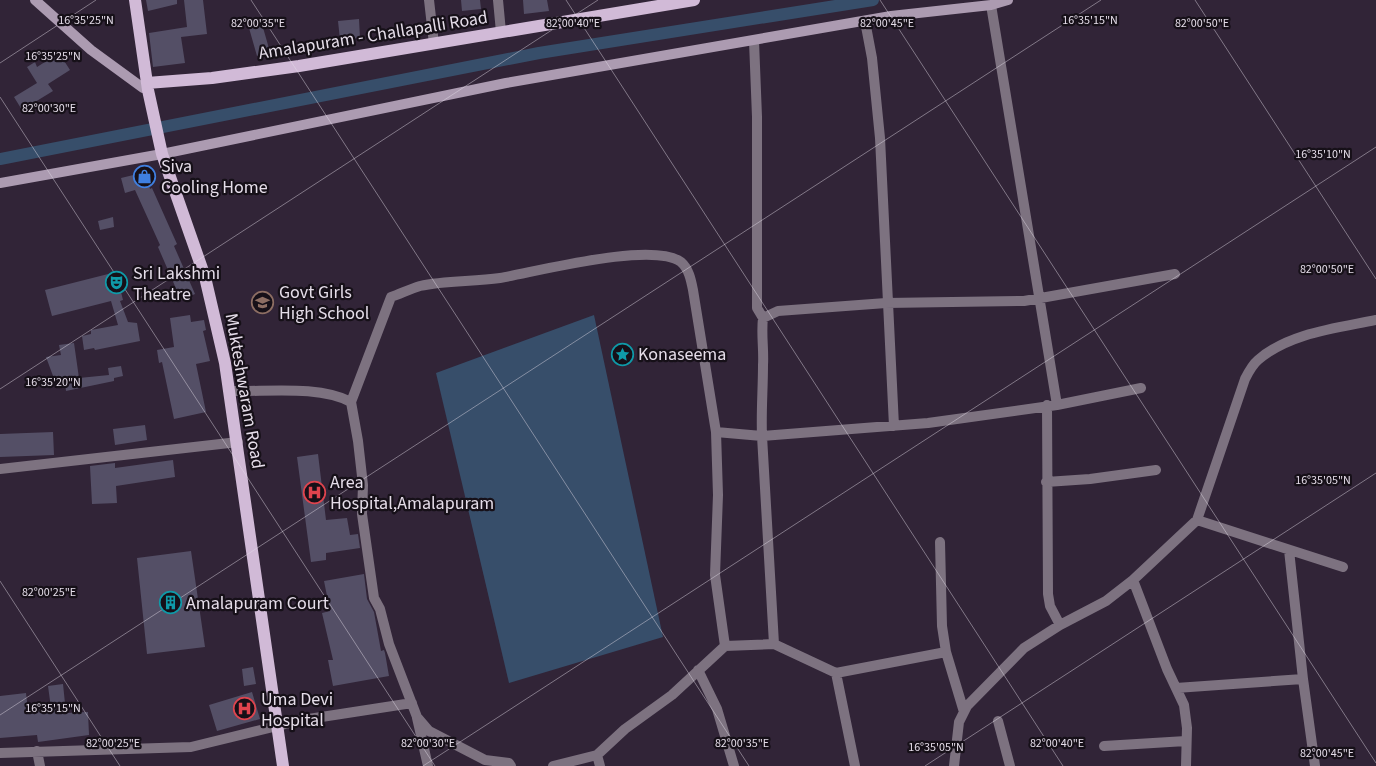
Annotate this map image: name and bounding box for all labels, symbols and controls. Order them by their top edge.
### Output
street label: Amalapuram - Challapalli Road [257,5,490,66]
text: 16°35'25"N [58,12,114,29]
text: 16°35'15"N [1062,12,1118,29]
text: 82°00'35"E [231,15,285,32]
text: 82°00'40"E [546,15,600,32]
text: 82°00'45"E [860,15,914,32]
text: 82°00'50"E [1175,15,1229,32]
text: 16°35'25"N [25,48,81,65]
text: 82°00'30"E [22,100,76,117]
text: 16°35'10"N [1295,146,1351,163]
place label: Siva Cooling Home [161,154,268,200]
shop icon: Siva Cooling Home [133,164,157,188]
place label: Sri Lakshmi Theatre [133,261,220,307]
text: 82°00'50"E [1300,261,1354,278]
theatre icon: Sri Lakshmi Theatre [105,271,129,295]
place label: Govt Girls High School [279,280,369,326]
school or university icon: Govt Girls High School [251,290,275,314]
street label: Mukteshwaram Road [219,311,270,471]
place icon: Konaseema [610,342,634,366]
place label: Konaseema [638,342,726,367]
text: 16°35'20"N [25,374,81,391]
place label: Area Hospital,Amalapuram [330,470,494,516]
text: 16°35'05"N [1295,472,1351,489]
hospital icon: Area Hospital,Amalapuram [302,480,326,504]
text: 82°00'25"E [22,584,76,601]
building icon: Amalapuram Court [158,591,182,615]
place label: Amalapuram Court [186,591,329,616]
place label: Uma Devi Hospital [261,687,333,733]
hospital icon: Uma Devi Hospital [233,697,257,721]
text: 16°35'15"N [25,700,81,717]
text: 82°00'25"E [86,735,140,752]
text: 82°00'30"E [401,735,455,752]
text: 82°00'35"E [715,735,769,752]
text: 82°00'40"E [1030,735,1084,752]
text: 16°35'05"N [908,739,964,756]
text: 82°00'45"E [1300,745,1354,762]

